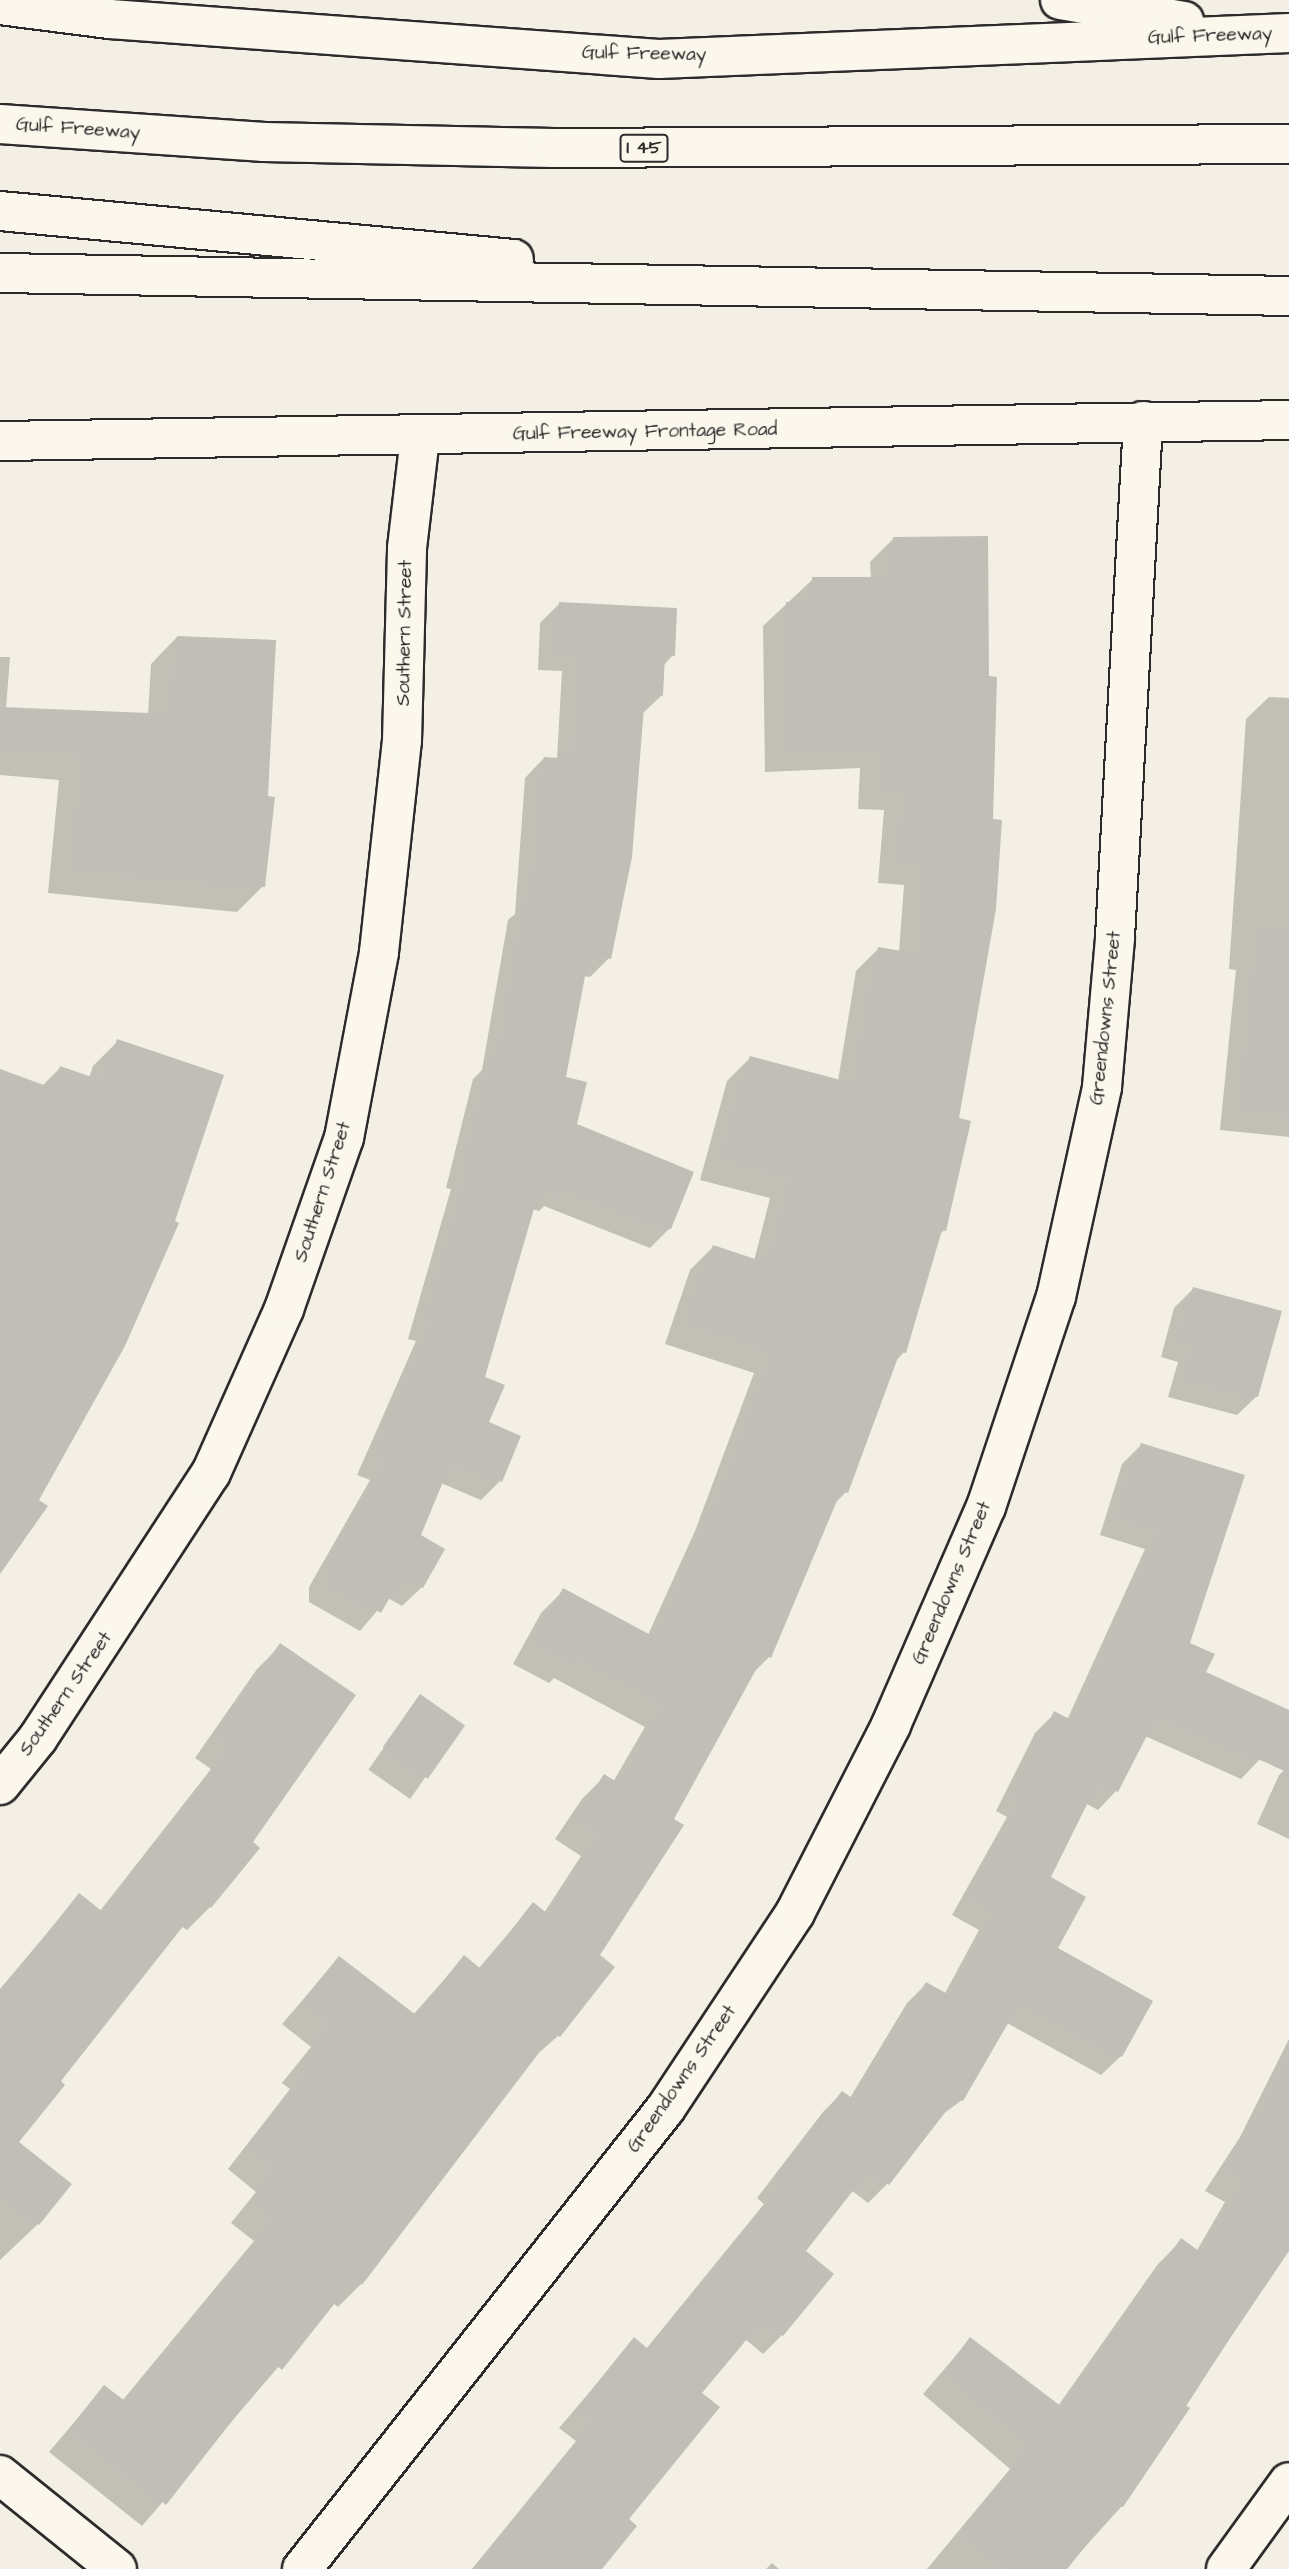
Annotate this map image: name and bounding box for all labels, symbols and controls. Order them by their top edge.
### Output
street label: Gulf Freeway [1147,22,1273,50]
street label: Gulf Freeway [582,42,706,66]
street label: Gulf Freeway [15,113,141,145]
road number: I 45 [620,134,668,162]
street label: Gulf Freeway Frontage Road [513,418,777,446]
street label: Southern Street [392,560,418,706]
street label: Greendowns Street [1086,930,1126,1106]
street label: Southern Street [290,1119,356,1265]
street label: Greendowns Street [907,1498,997,1668]
street label: Southern Street [15,1628,117,1760]
street label: Greendowns Street [623,2001,741,2157]

